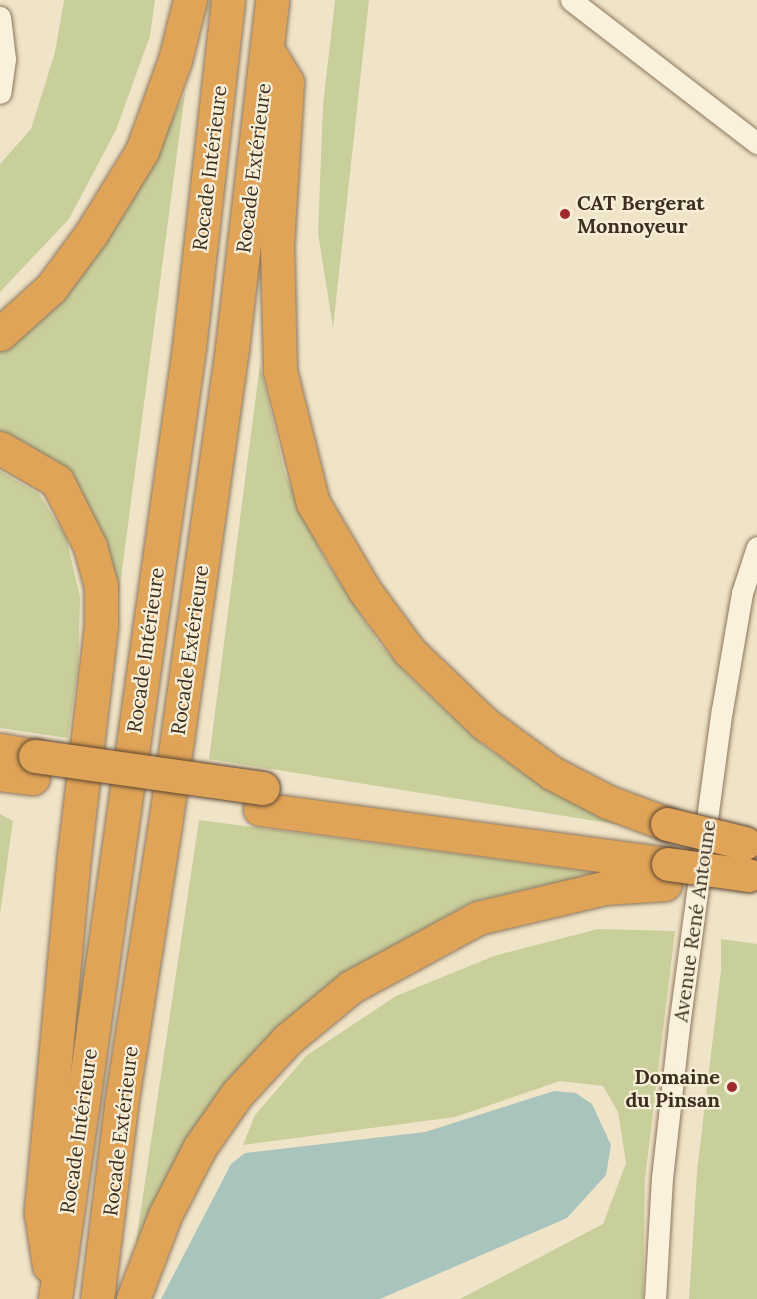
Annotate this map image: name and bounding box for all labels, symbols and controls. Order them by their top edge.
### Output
street label: Rocade Extérieure [231,82,275,254]
street label: Rocade Intérieure [187,84,231,252]
place label: CAT Bergerat Monnoyeur [577,190,705,237]
marker: CAT Bergerat Monnoyeur [558,207,572,221]
street label: Rocade Extérieure [165,564,213,736]
street label: Rocade Intérieure [122,566,168,734]
street label: Avenue René Antoune [668,819,720,1023]
street label: Rocade Extérieure [98,1045,142,1217]
street label: Rocade Intérieure [55,1047,101,1215]
place label: Domaine du Pinsan [625,1064,720,1111]
marker: Domaine du Pinsan [725,1080,739,1094]

